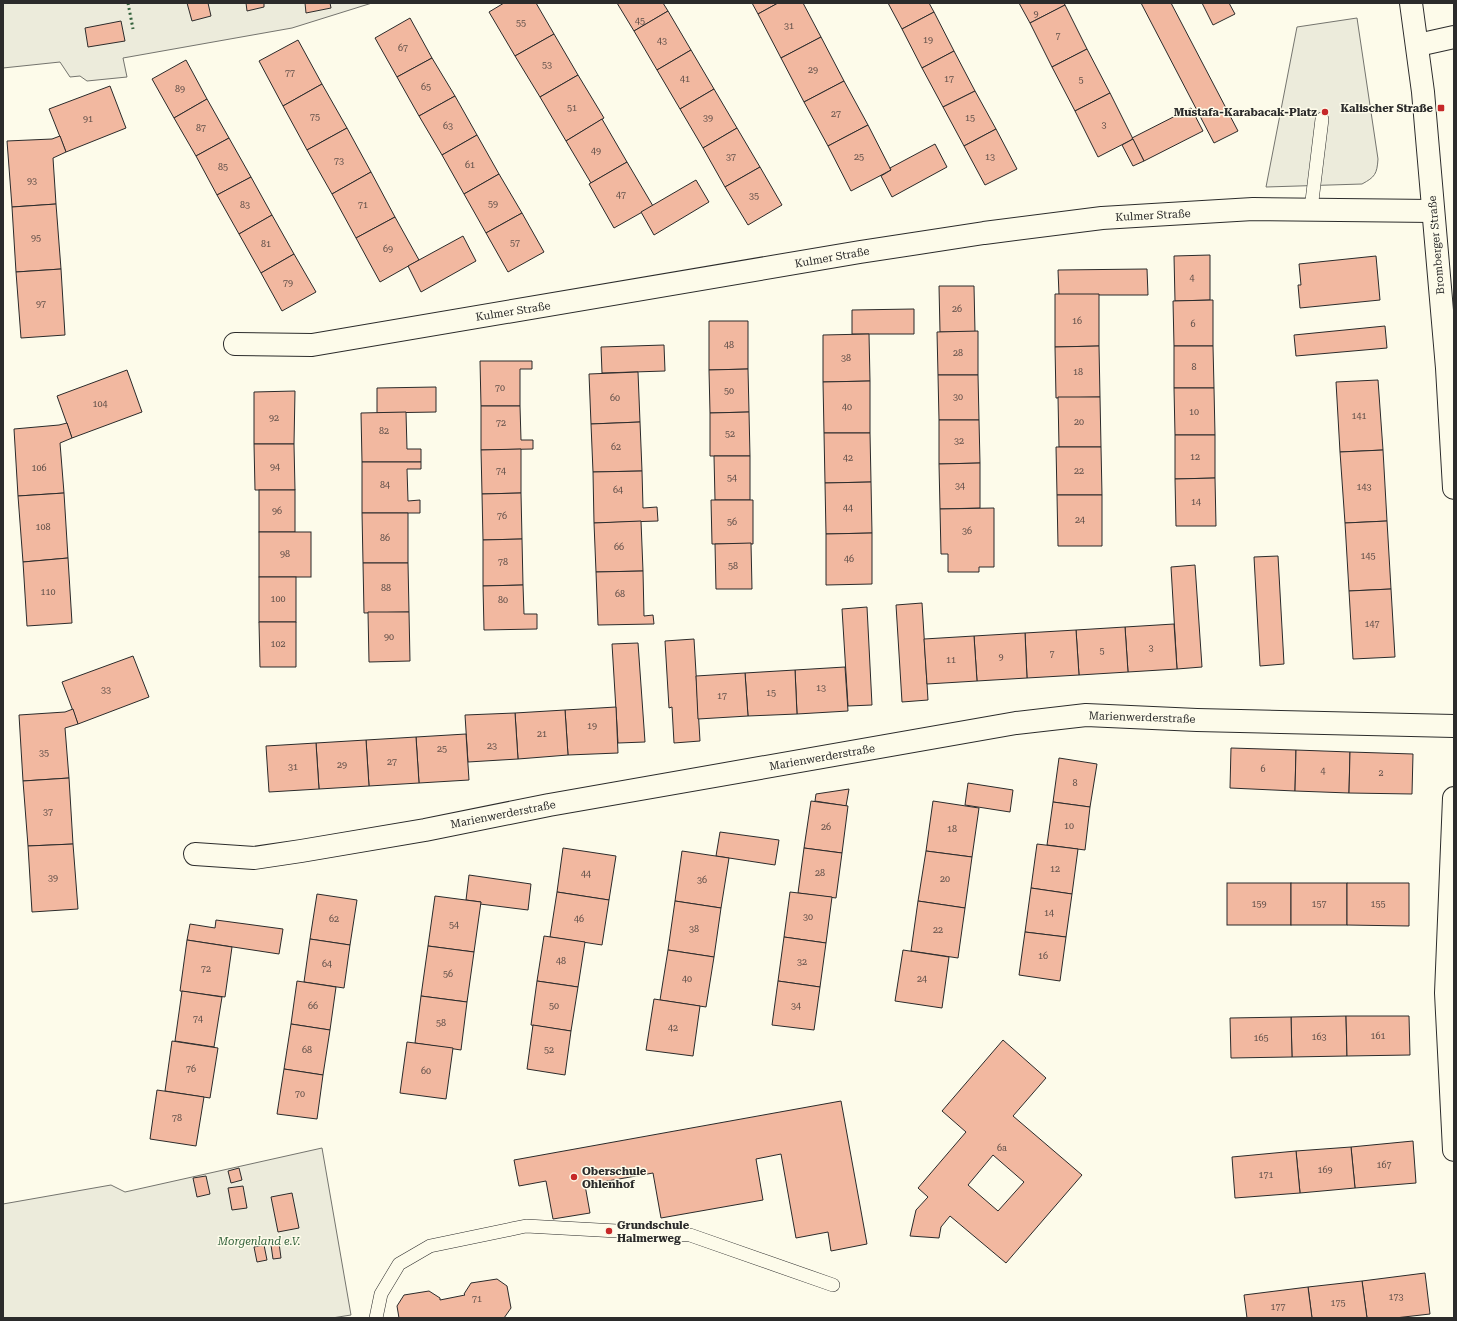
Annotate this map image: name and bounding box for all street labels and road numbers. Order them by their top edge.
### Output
street label: Bromberger Straße [1426,195,1447,295]
street label: Kulmer Straße [1115,207,1191,224]
street label: Kulmer Straße [794,245,870,270]
street label: Kulmer Straße [475,299,551,324]
street label: Marienwerderstraße [1088,709,1196,726]
street label: Marienwerderstraße [768,742,876,773]
street label: Marienwerderstraße [449,798,557,831]

